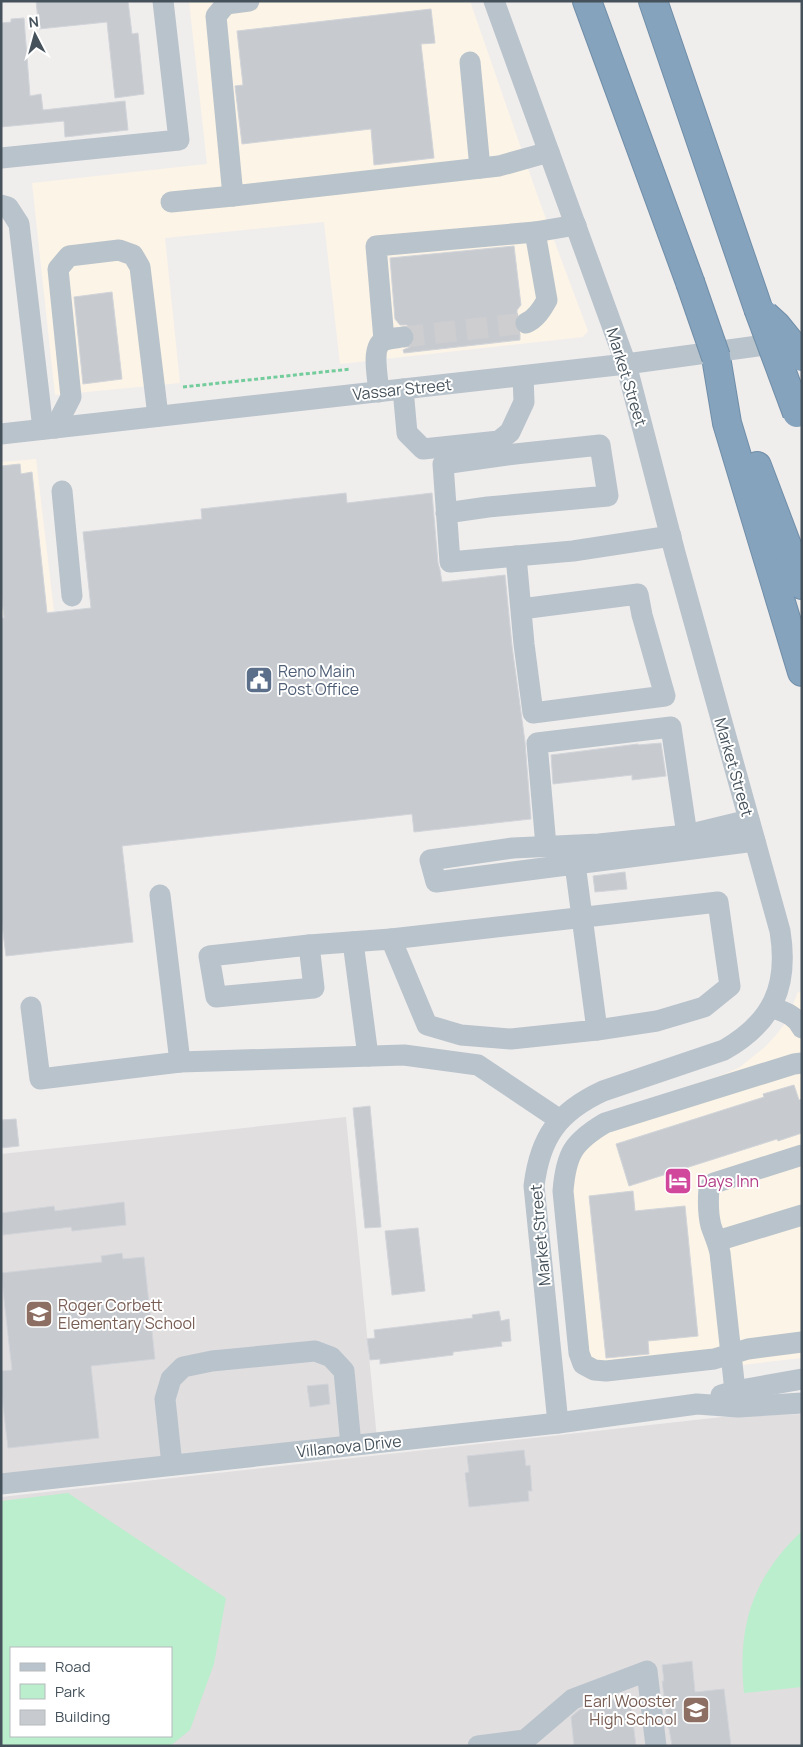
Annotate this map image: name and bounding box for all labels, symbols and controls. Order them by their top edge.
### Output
north arrow [10,10,60,60]
text: N [28,12,40,32]
street label: Market Street [602,325,652,429]
street label: Vassar Street [351,373,453,405]
place label: Reno Main Post Office [278,660,359,700]
public building icon: Reno Main Post Office [244,665,274,695]
street label: Market Street [709,715,759,819]
hotel icon: Days Inn [663,1166,693,1196]
place label: Days Inn [697,1170,759,1192]
street label: Market Street [525,1183,555,1287]
place label: Roger Corbett Elementary School [58,1294,196,1334]
school or university icon: Roger Corbett Elementary School [24,1299,54,1329]
street label: Villanova Drive [296,1430,402,1462]
legend [10,1647,172,1737]
text: Road [55,1656,91,1677]
text: Park [55,1681,85,1702]
place label: Earl Wooster High School [584,1690,677,1730]
school or university icon: Earl Wooster High School [681,1695,711,1725]
text: Building [55,1706,110,1727]

